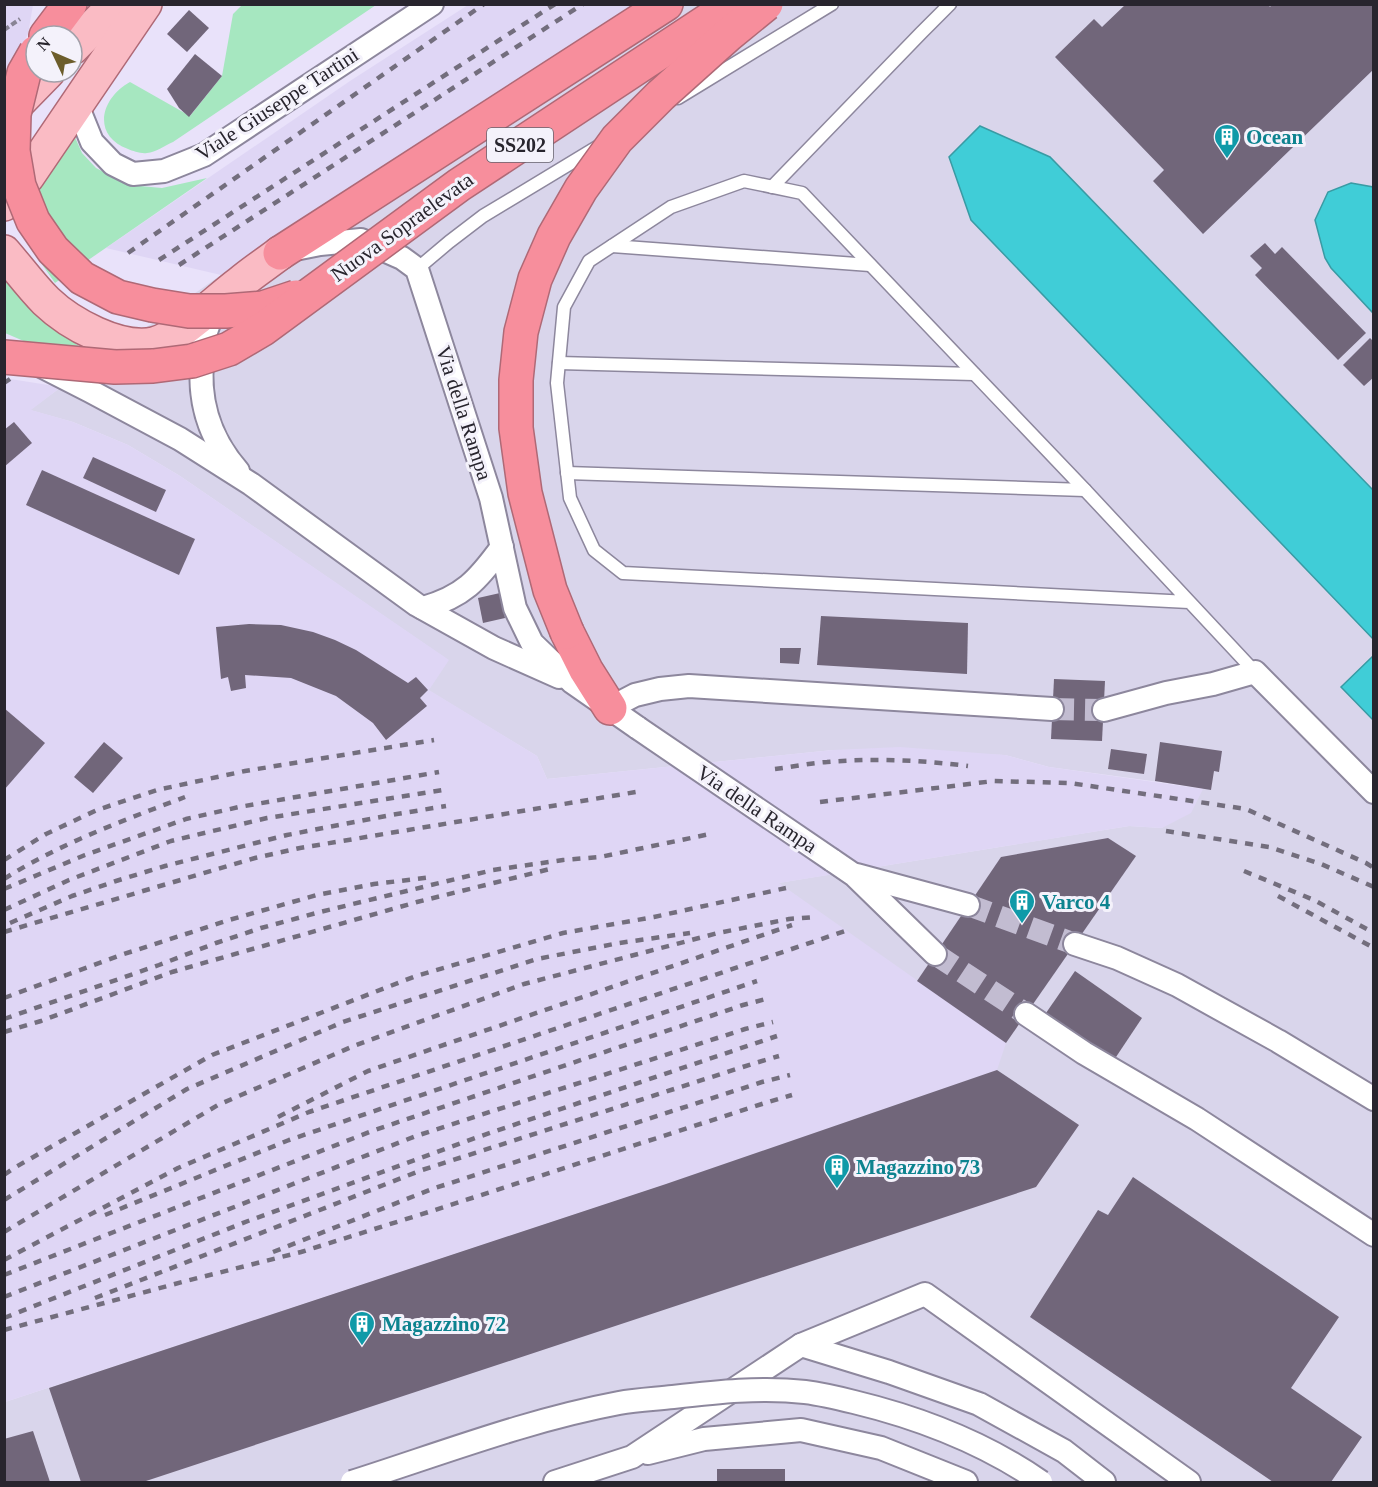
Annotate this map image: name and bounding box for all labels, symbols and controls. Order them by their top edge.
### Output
north arrow [24,24,84,84]
text: N [33,34,54,54]
street label: Viale Giuseppe Tartini [191,42,363,166]
building icon: Ocean [1212,122,1242,160]
place label: Ocean [1246,125,1303,149]
road number: SS202 [487,128,553,162]
street label: Nuova Sopraelevata [326,167,478,287]
street label: Via della Rampa [431,343,497,484]
street label: Via della Rampa [692,760,822,858]
building icon: Varco 4 [1007,887,1037,925]
place label: Varco 4 [1042,890,1111,914]
building icon: Magazzino 73 [822,1152,852,1190]
place label: Magazzino 73 [856,1155,980,1179]
building icon: Magazzino 72 [347,1309,377,1347]
place label: Magazzino 72 [382,1312,506,1336]

